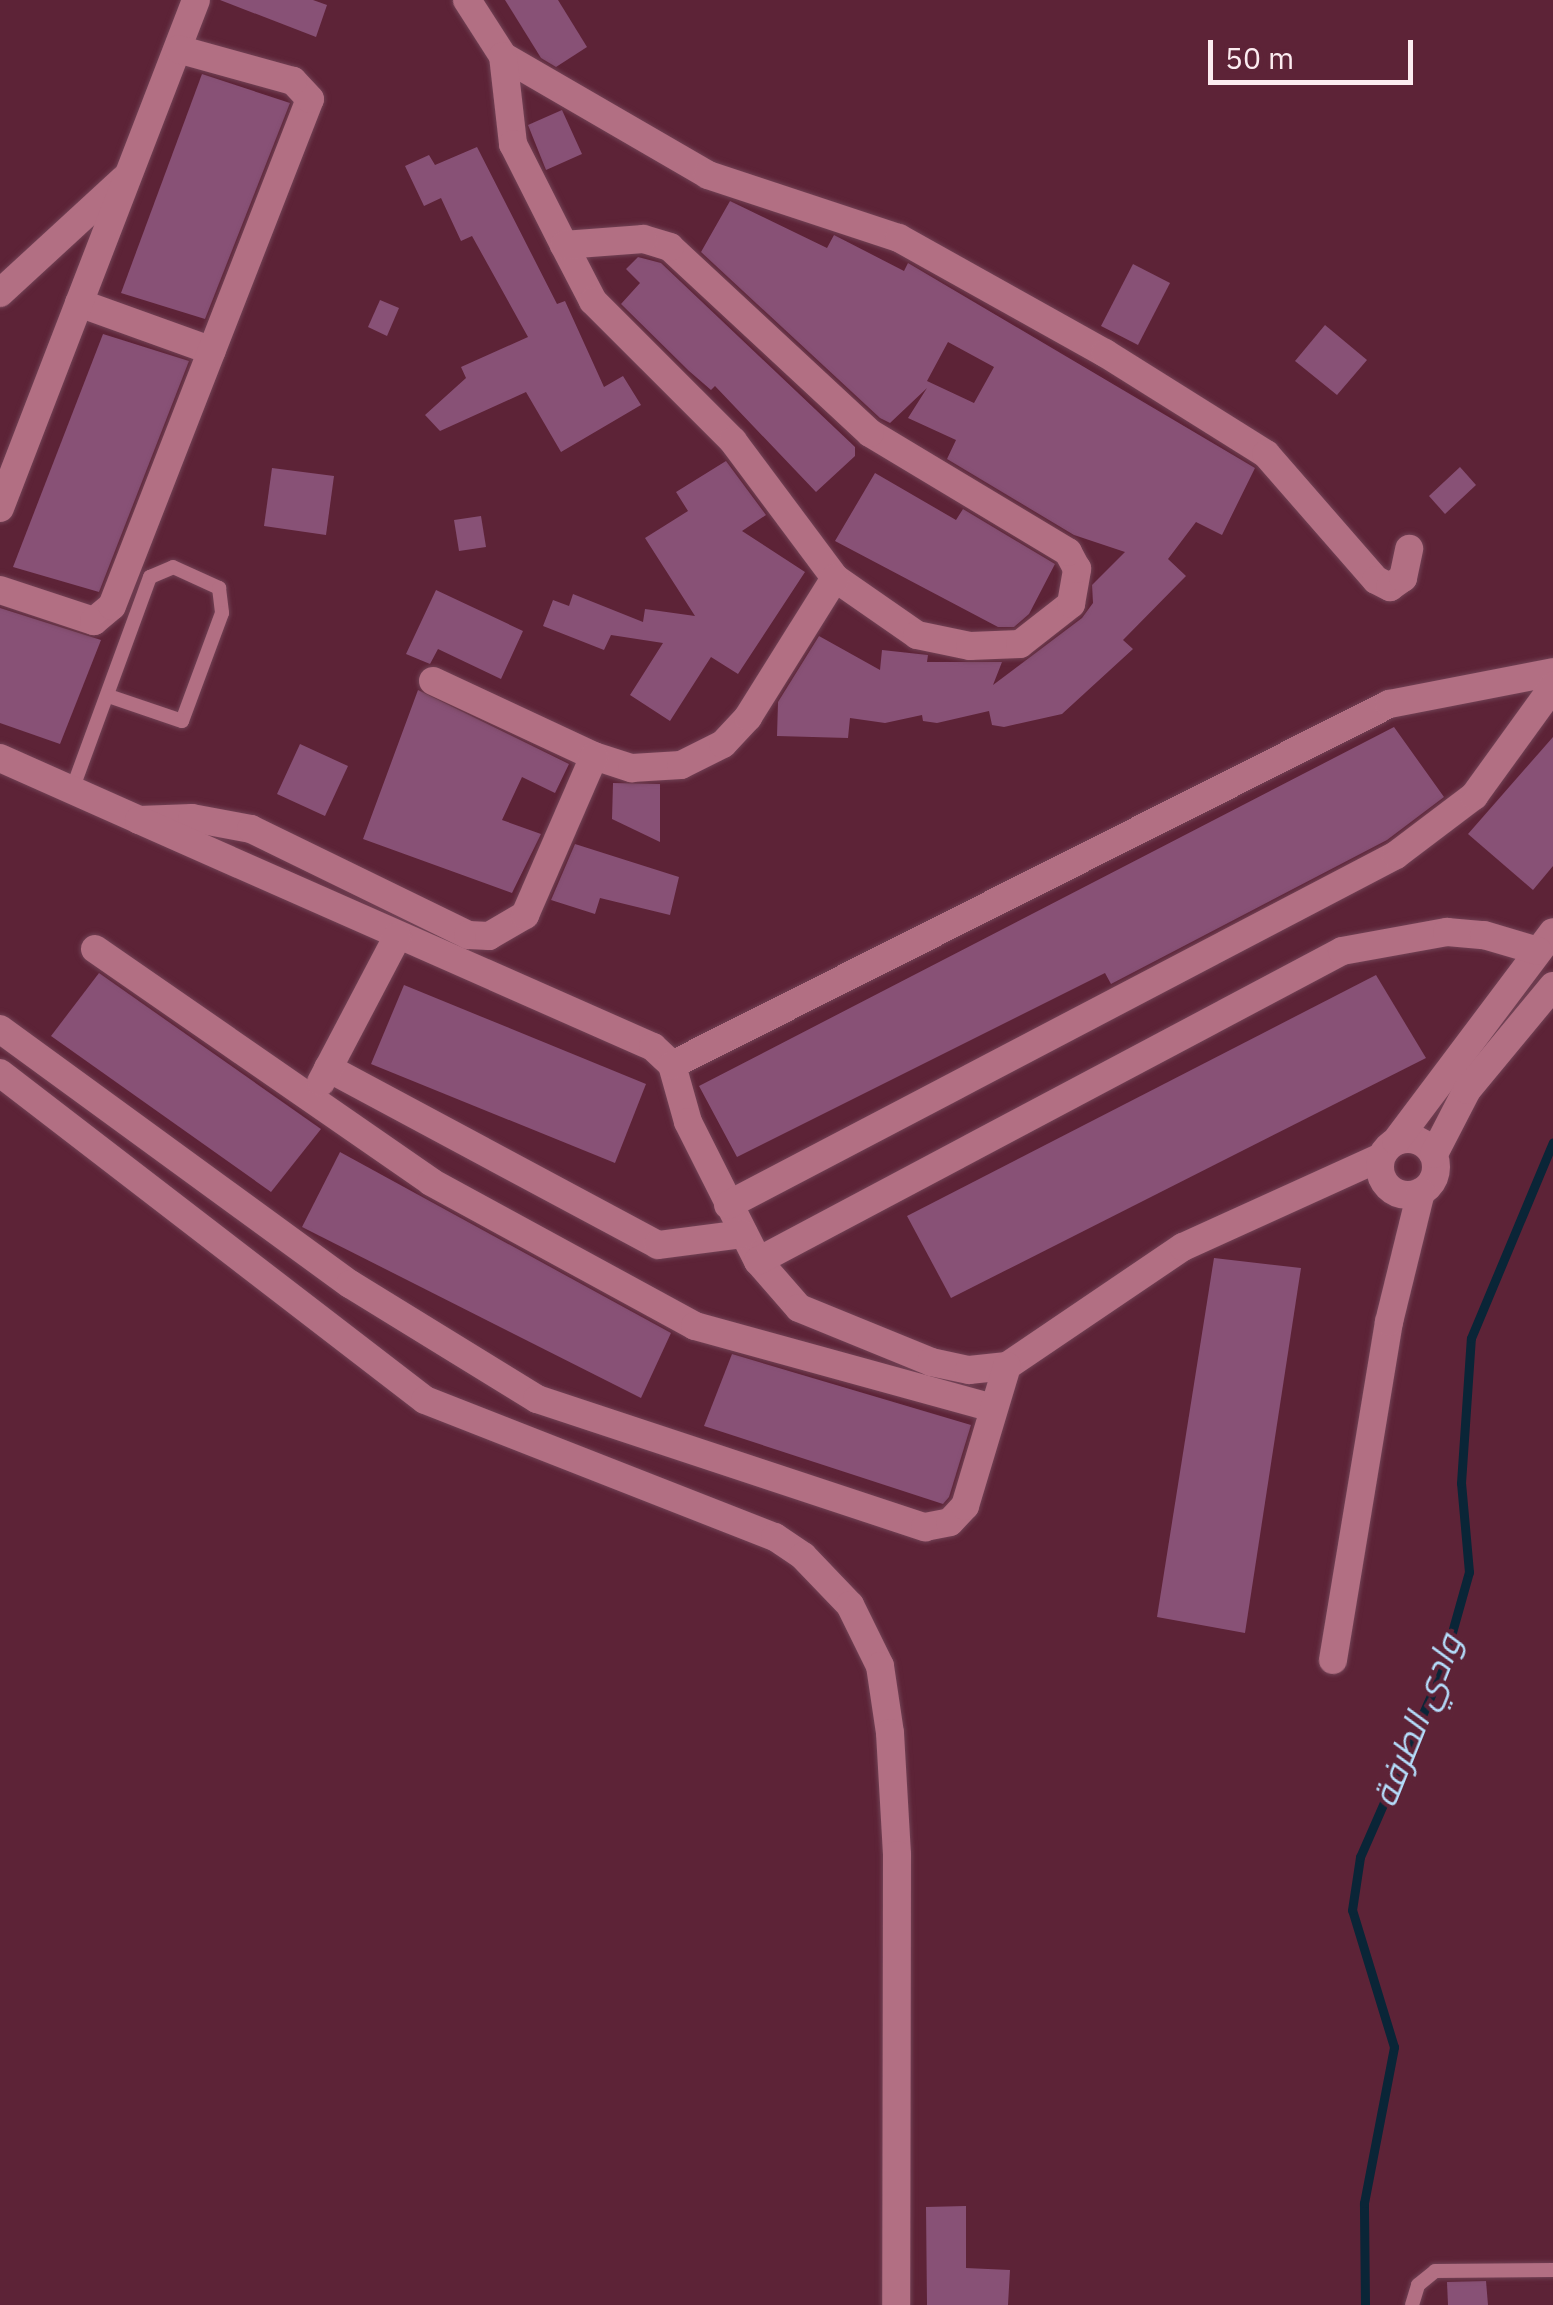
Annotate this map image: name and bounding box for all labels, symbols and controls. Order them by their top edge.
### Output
scale bar [1213,20,1418,82]
text: 50 m [1225,38,1294,77]
water label: وادي الطرفة [1362,1628,1470,1812]

